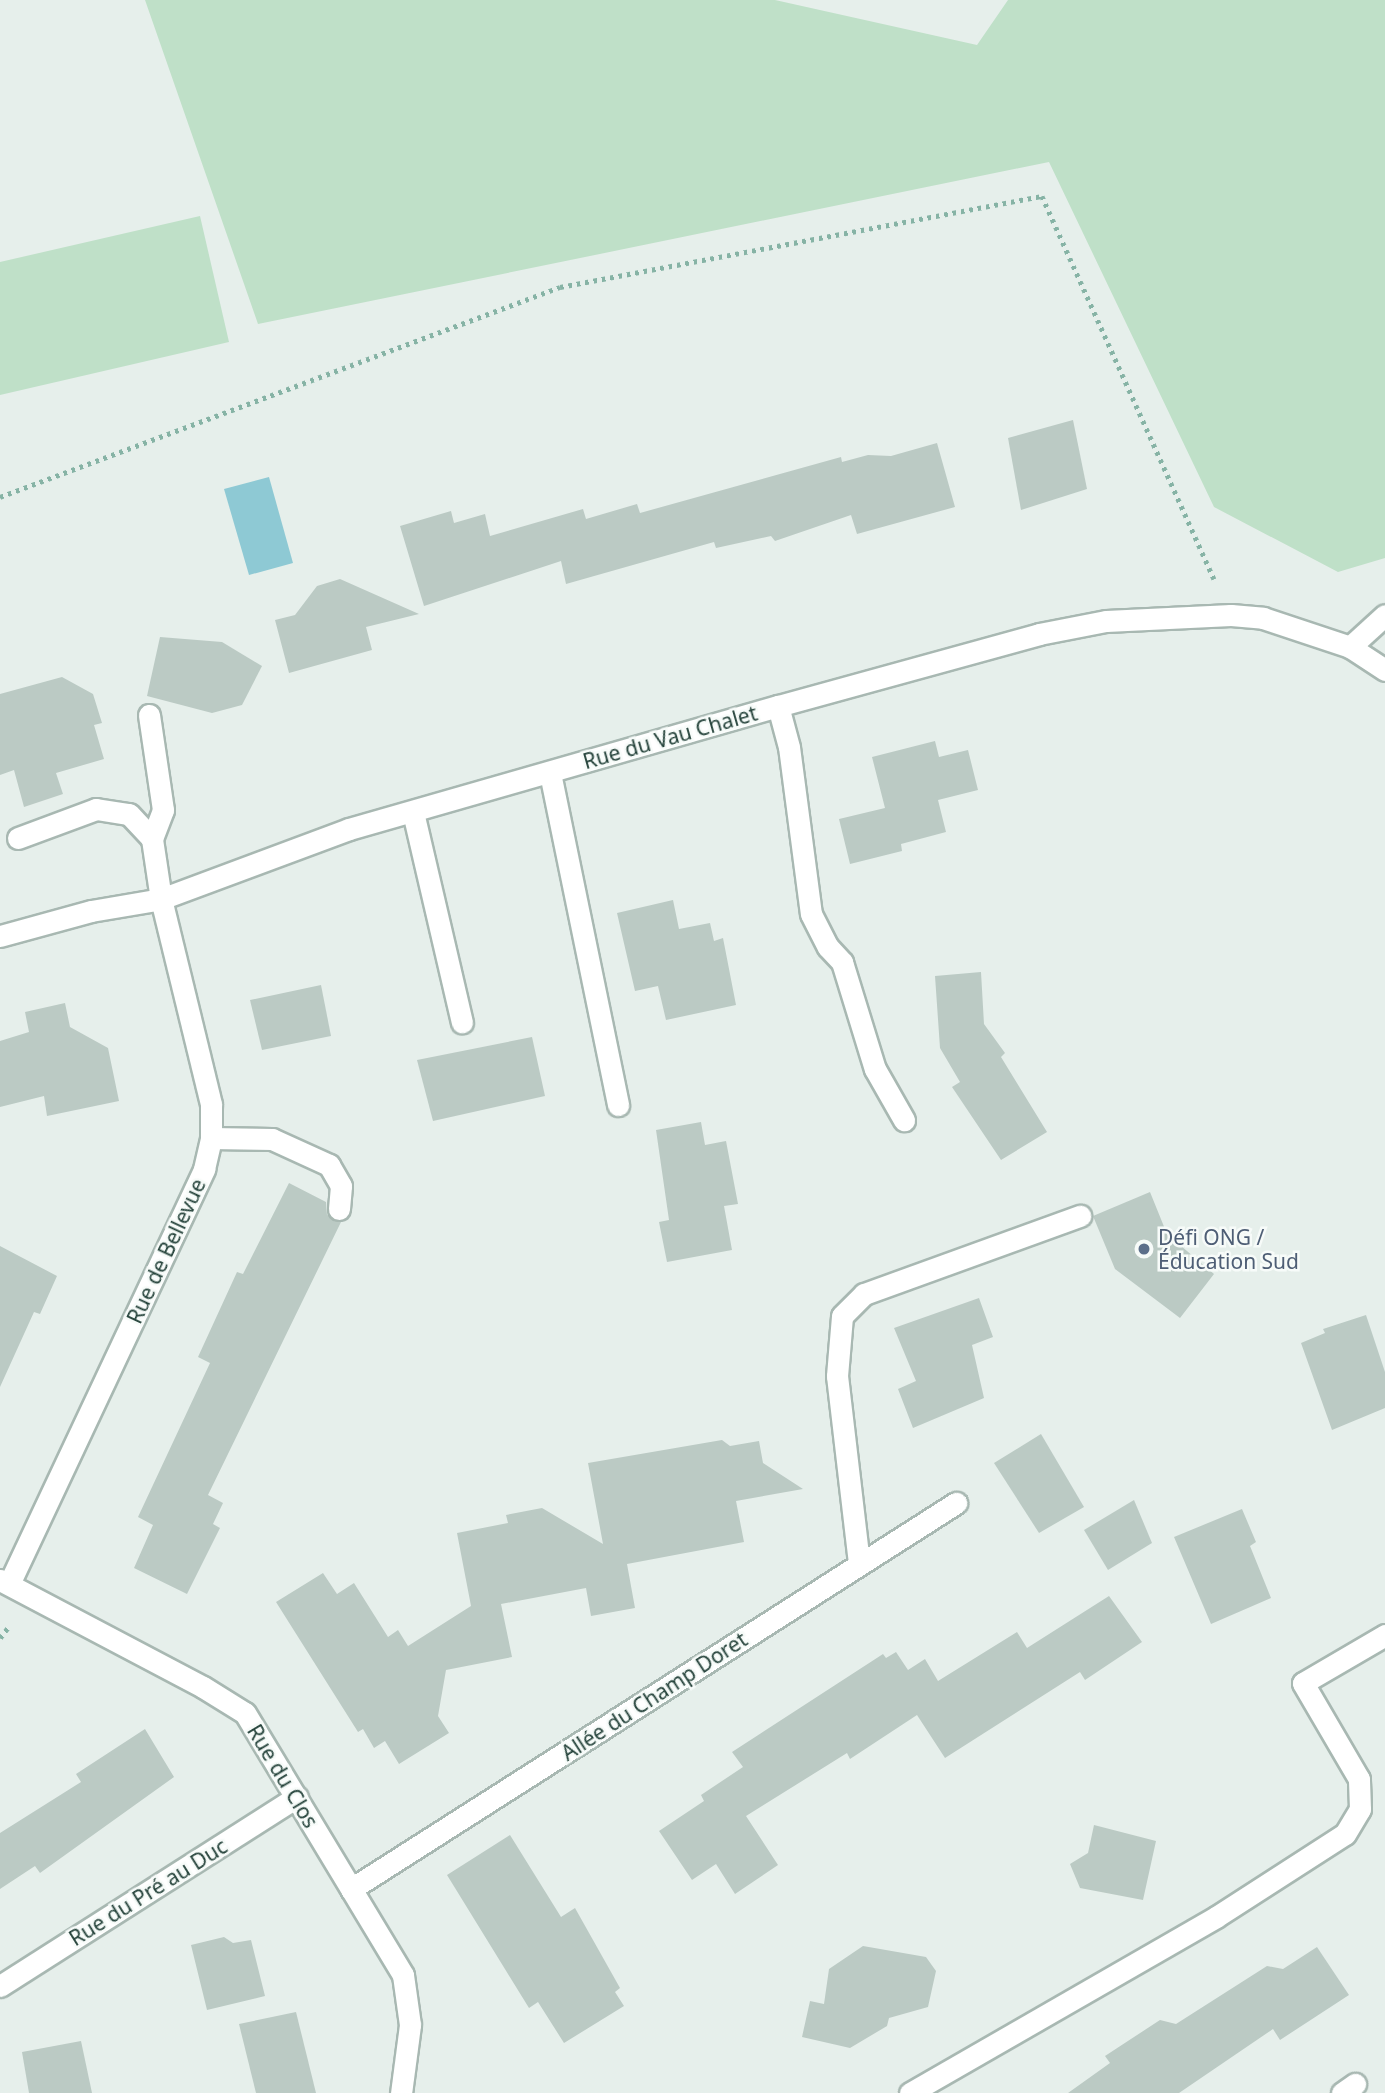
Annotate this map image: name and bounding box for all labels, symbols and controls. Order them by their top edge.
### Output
street label: Rue du Vau Chalet [580,700,760,774]
street label: Rue de Bellevue [121,1175,211,1327]
place label: Défi ONG / Éducation Sud [1158,1224,1299,1274]
marker: Défi ONG / Éducation Sud [1136,1241,1152,1257]
street label: Allée du Champ Doret [556,1626,752,1766]
street label: Rue du Clos [242,1720,324,1832]
street label: Rue du Pré au Duc [64,1833,232,1951]

